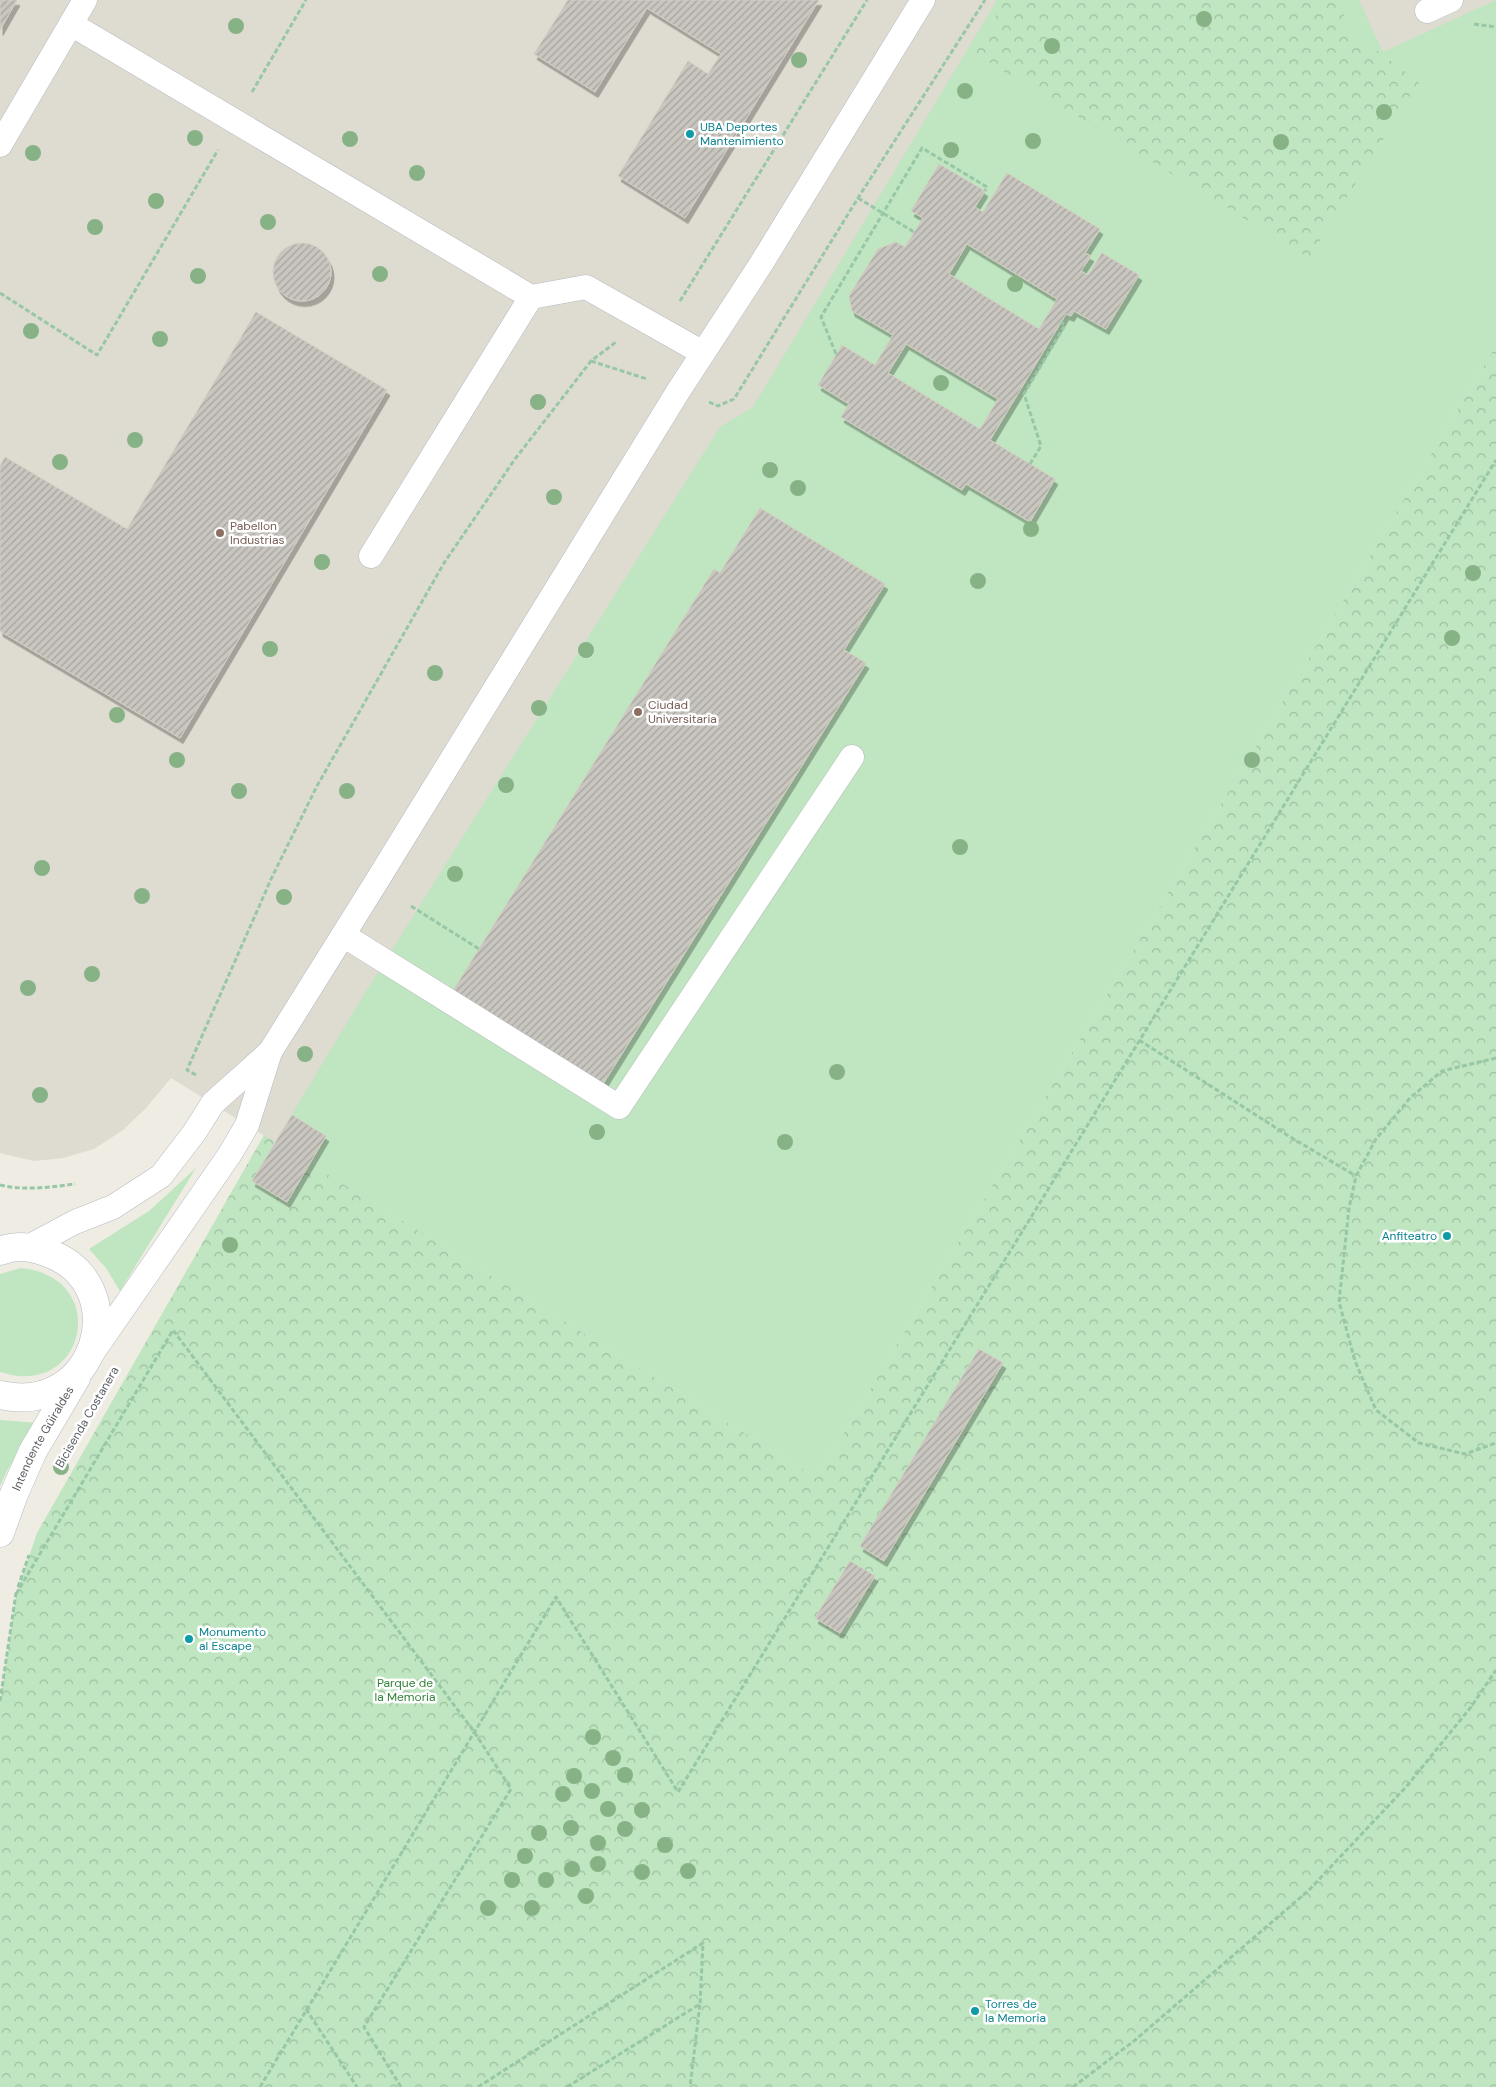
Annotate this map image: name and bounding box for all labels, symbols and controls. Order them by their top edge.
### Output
place label: UBA Deportes Mantenimiento [700,119,784,149]
marker: UBA Deportes Mantenimiento [684,128,696,140]
place label: Pabellon Industrias [230,518,284,548]
marker: Pabellon Industrias [214,527,226,539]
place label: Ciudad Universitaria [648,697,717,727]
marker: Ciudad Universitaria [632,706,644,718]
place label: Anfiteatro [1382,1228,1437,1244]
marker: Anfiteatro [1441,1230,1453,1242]
street label: Bicisenda Costanera [52,1364,122,1470]
street label: Intendente Güiraldes [8,1383,77,1493]
place label: Monumento al Escape [199,1624,266,1654]
marker: Monumento al Escape [183,1633,195,1645]
park label: Parque de la Memoria [375,1675,435,1705]
place label: Torres de la Memoria [985,1996,1046,2026]
marker: Torres de la Memoria [969,2005,981,2017]

